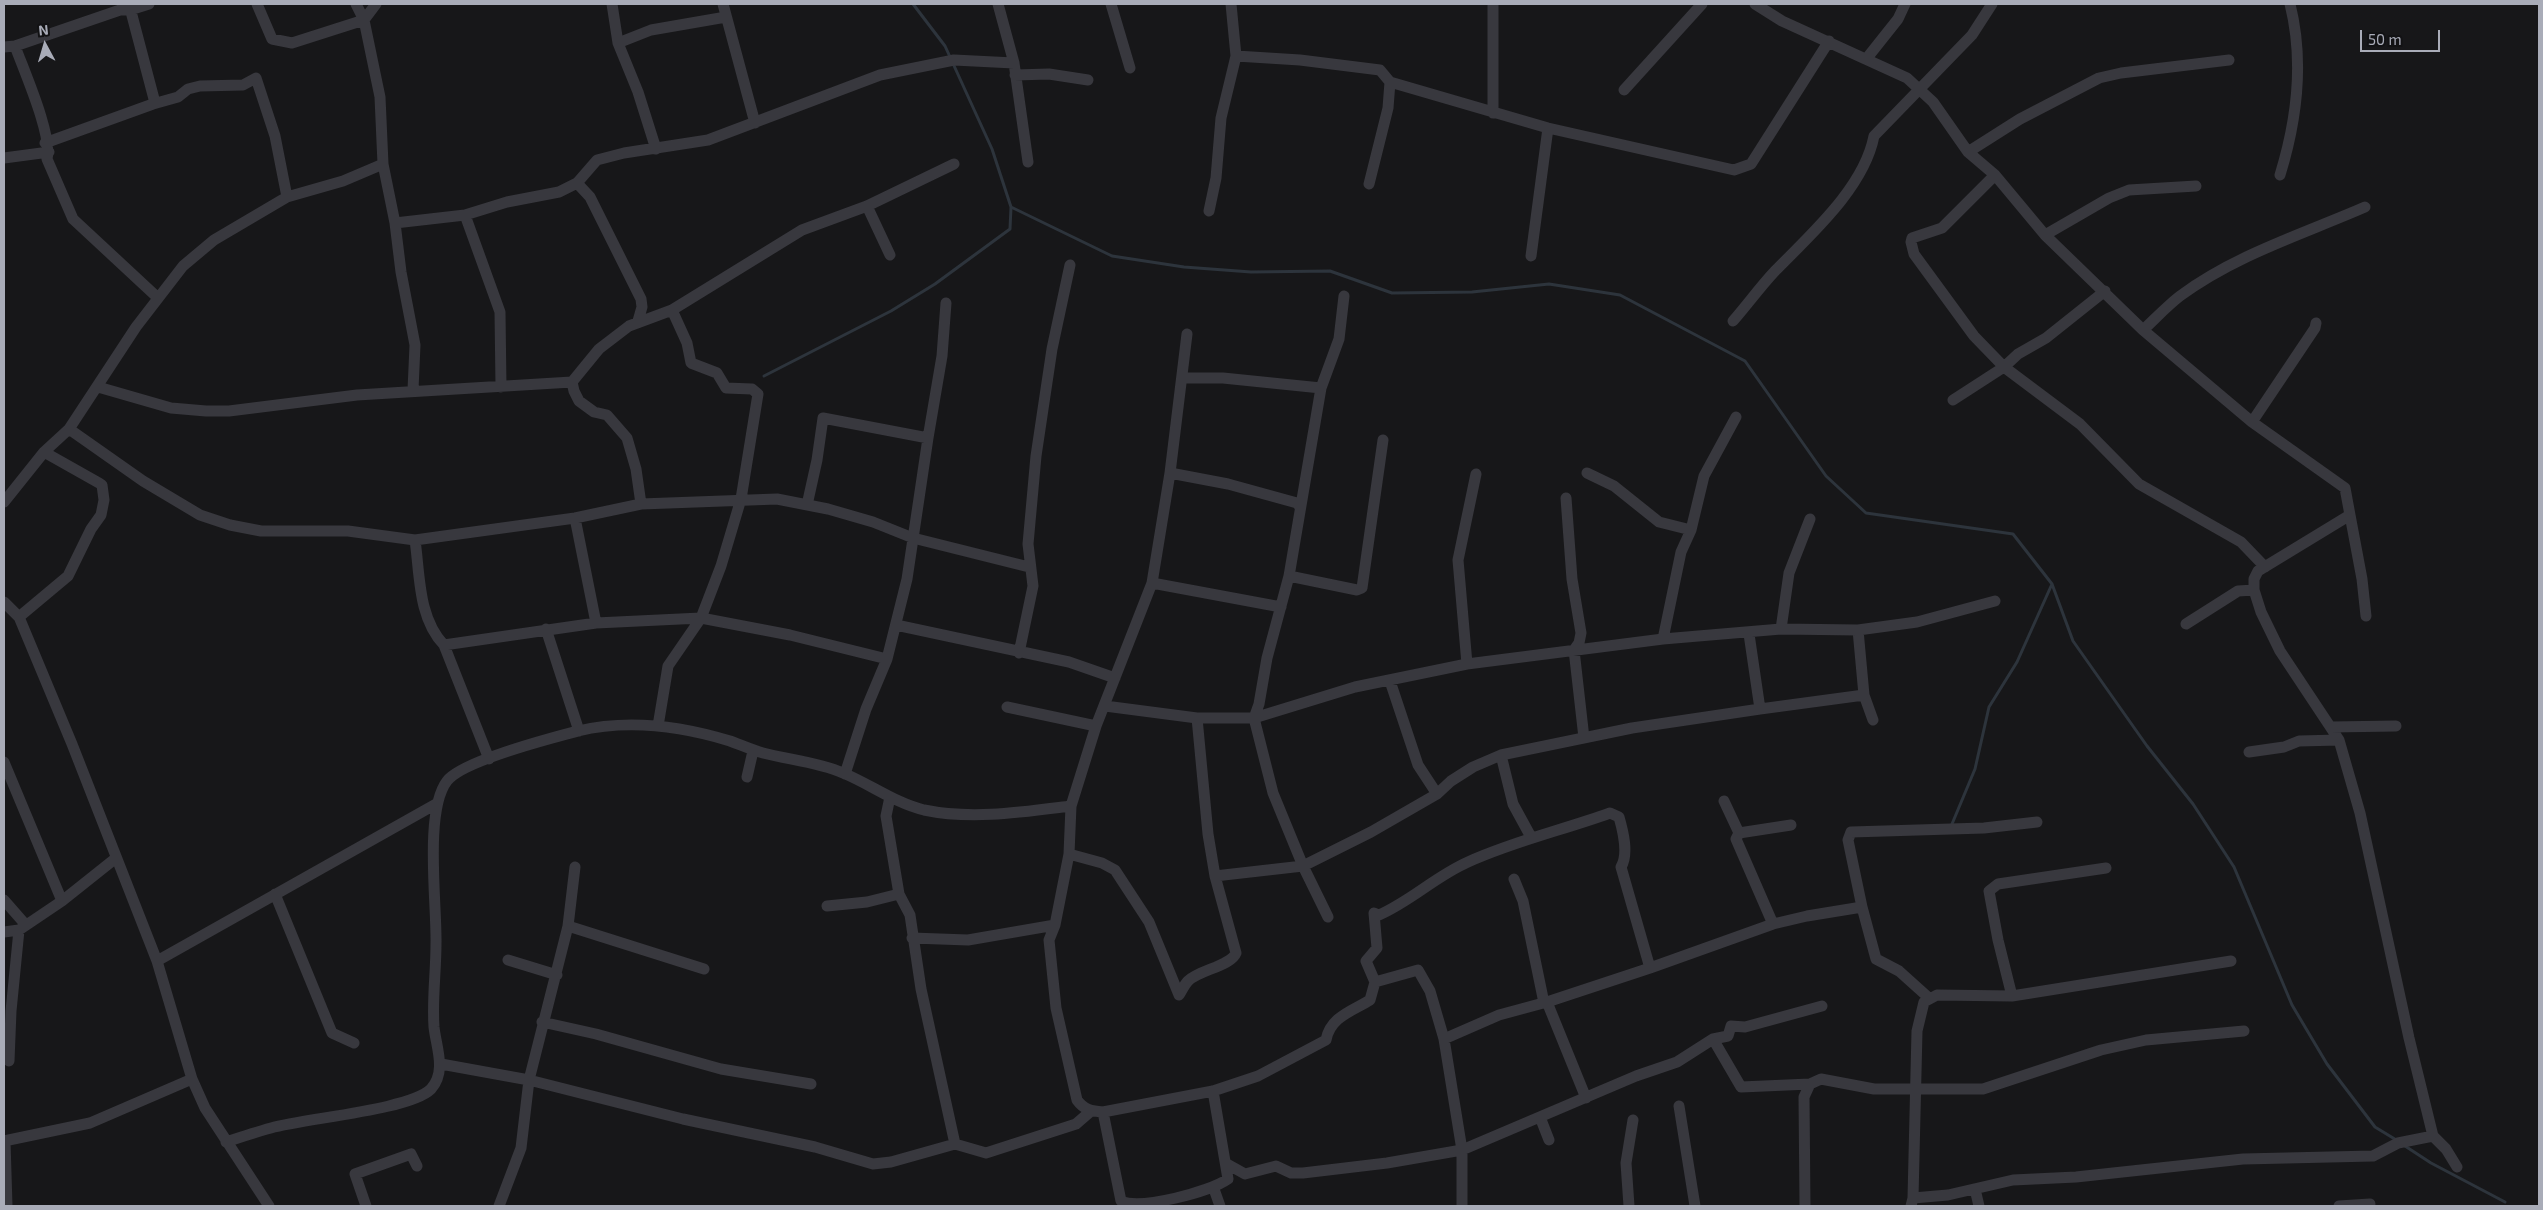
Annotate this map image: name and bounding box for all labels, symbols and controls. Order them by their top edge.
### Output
north arrow [20,20,70,70]
scale bar [2363,20,2443,52]
text: N [37,21,49,39]
text: 50 m [2368,30,2402,48]

